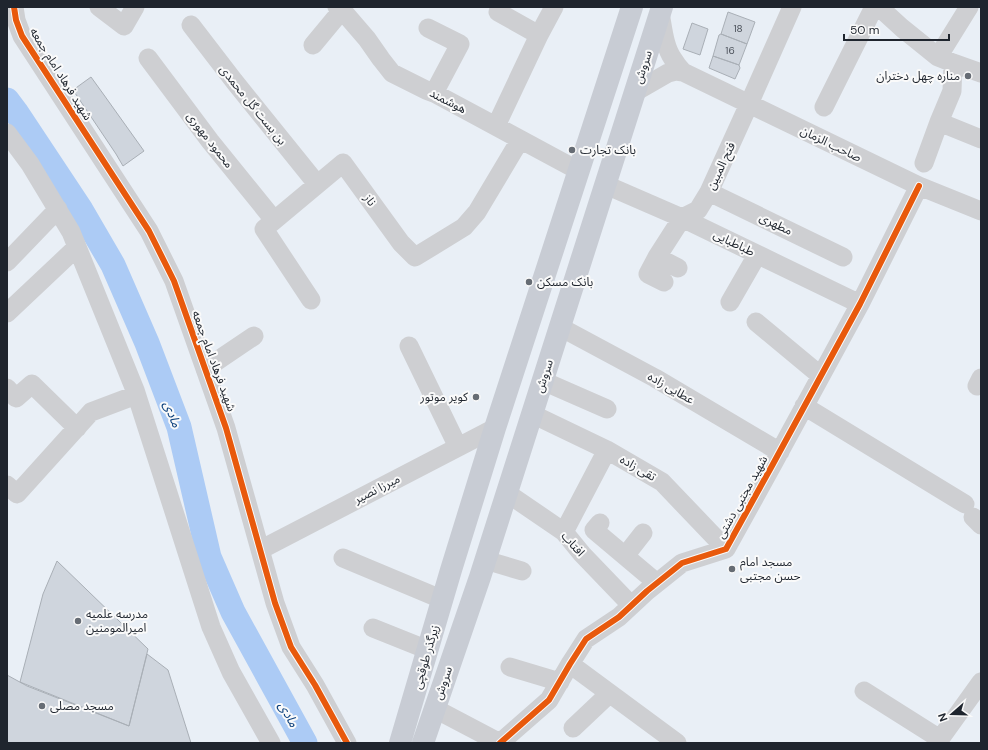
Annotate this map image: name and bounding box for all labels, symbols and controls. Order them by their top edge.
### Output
scale bar [844,16,949,42]
house number: 18 [733,22,743,35]
text: 50 m [850,22,879,38]
street label: شهید فرهاد امام جمعه [25,25,96,124]
house number: 16 [725,44,735,57]
street label: سروش [630,48,656,86]
street label: بن بست گل محمدی [216,62,290,148]
place label: مناره چهل دختران [876,68,960,84]
marker: مناره چهل دختران [963,71,973,81]
street label: هوشمند [427,85,469,117]
street label: محمود مهوری [183,109,237,171]
street label: صاحب الزمان [798,122,864,166]
street label: فتح المبین [703,139,740,193]
place label: بانک تجارت [580,142,636,158]
marker: بانک تجارت [567,145,577,155]
street label: ناز [360,190,380,209]
street label: مطهری [757,209,795,239]
street label: طباطبایی [711,226,757,260]
place label: بانک مسکن [537,274,593,290]
marker: بانک مسکن [524,277,534,287]
street label: شهید فرهاد امام جمعه [187,308,240,414]
street label: سروش [531,357,557,395]
street label: عطایی زاده [645,368,697,408]
place label: کویر موتور [419,389,469,405]
marker: کویر موتور [471,392,481,402]
water label: مادی [160,399,185,430]
street label: تقی زاده [617,451,659,485]
street label: شهید مجتبی دشتی [713,453,771,541]
street label: میرزا نصیر [350,471,403,508]
street label: افتاب [558,528,588,560]
place label: مسجد امام حسن مجتبی [740,554,801,584]
marker: مسجد امام حسن مجتبی [727,564,737,574]
place label: مدرسه علمیه امیرالمومنین [86,606,148,636]
marker: مدرسه علمیه امیرالمومنین [73,616,83,626]
street label: زیرگذر طوقچی [409,623,443,691]
street label: سروش [430,664,456,702]
north arrow [932,694,972,734]
place label: مسجد مصلی [50,698,114,714]
water label: مادی [275,698,303,730]
marker: مسجد مصلی [37,701,47,711]
text: N [935,711,951,724]

